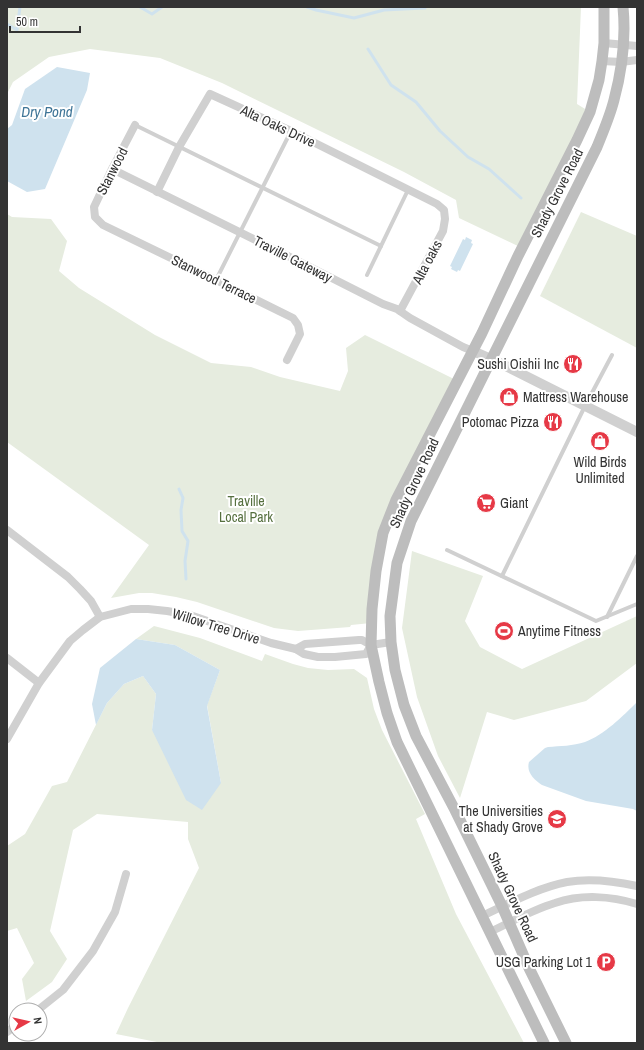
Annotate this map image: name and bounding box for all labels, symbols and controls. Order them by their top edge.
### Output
scale bar [10,8,80,34]
text: 50 m [16,14,38,30]
street label: Alta Oaks Drive [237,100,318,151]
water label: Dry Pond [21,101,73,122]
street label: Stanwood [92,144,132,198]
street label: Shady Grove Road [527,145,587,241]
street label: Traville Gateway [251,232,335,287]
street label: Alta oaks [407,237,446,288]
street label: Stanwood Terrace [169,251,259,307]
restaurant icon: Sushi Oishii Inc [562,353,584,375]
place label: Sushi Oishii Inc [477,355,559,373]
shop icon: Mattress Warehouse [498,386,520,408]
place label: Mattress Warehouse [523,388,629,406]
restaurant icon: Potomac Pizza [542,411,564,433]
place label: Potomac Pizza [462,413,540,431]
shop icon: Wild Birds Unlimited [589,430,611,452]
street label: Shady Grove Road [385,435,443,531]
place label: Wild Birds Unlimited [574,453,627,487]
park label: Traville Local Park [219,492,273,526]
supermarket icon: Giant [475,492,497,514]
place label: Giant [500,494,528,512]
street label: Willow Tree Drive [170,604,262,648]
sports icon: Anytime Fitness [493,620,515,642]
place label: Anytime Fitness [517,622,601,640]
place label: The Universities at Shady Grove [459,802,543,836]
school or university icon: The Universities at Shady Grove [546,808,568,830]
street label: Shady Grove Road [484,849,542,945]
parking icon: USG Parking Lot 1 [595,951,617,973]
place label: USG Parking Lot 1 [496,953,593,971]
north arrow [8,1002,48,1042]
text: N [31,1016,45,1025]

